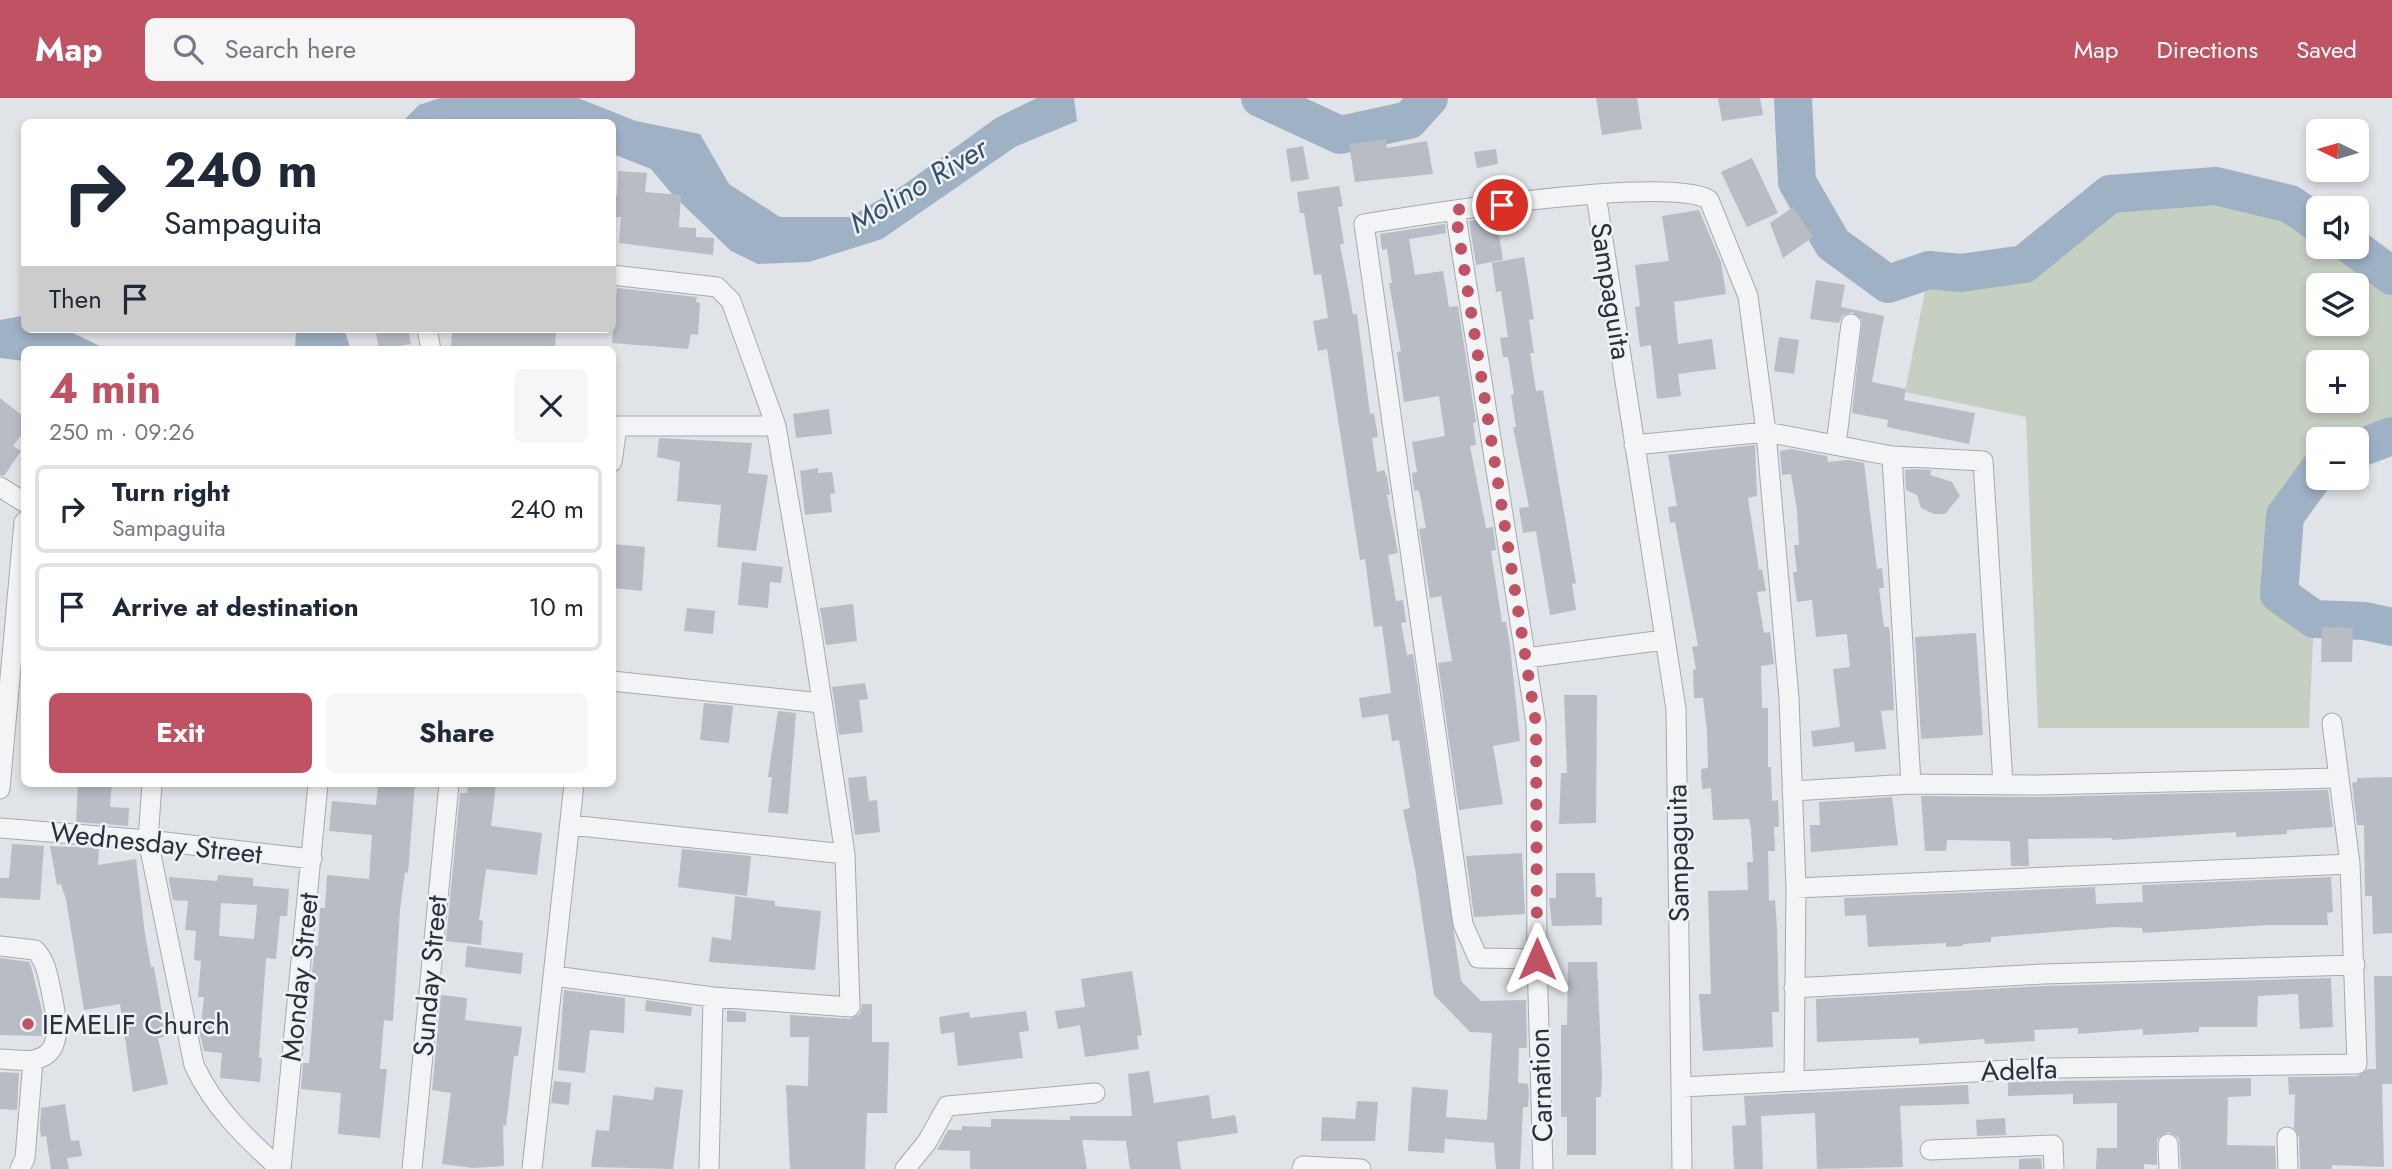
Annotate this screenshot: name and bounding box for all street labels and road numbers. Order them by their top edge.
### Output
street label: Sampaguita [1580,220,1642,362]
street label: Sampaguita [1656,784,1700,922]
street label: Wednesday Street [48,811,264,875]
street label: Monday Street [271,890,329,1063]
street label: Sunday Street [403,893,457,1058]
street label: Carnation [1519,1027,1563,1143]
street label: Adelfa [1980,1048,2058,1092]

